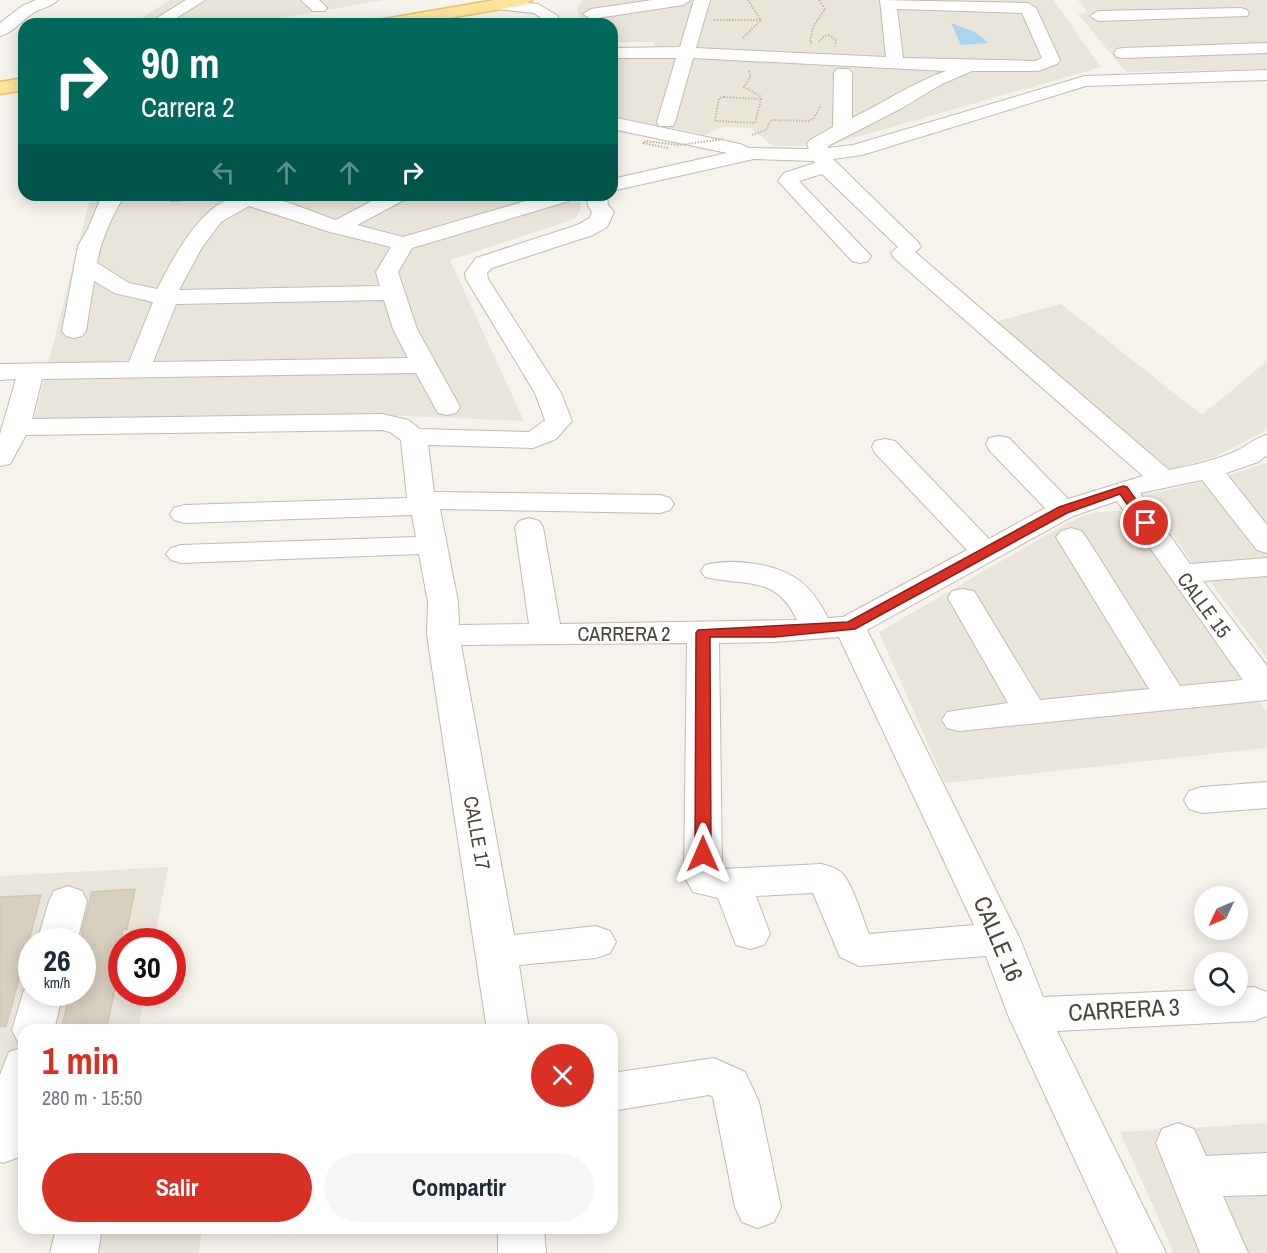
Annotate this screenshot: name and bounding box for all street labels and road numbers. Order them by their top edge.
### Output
street label: CALLE 15 [1172,567,1237,643]
street label: CARRERA 2 [578,620,670,647]
street label: CALLE 17 [458,794,497,872]
street label: CALLE 16 [967,891,1031,986]
street label: CARRERA 3 [1067,990,1180,1028]

